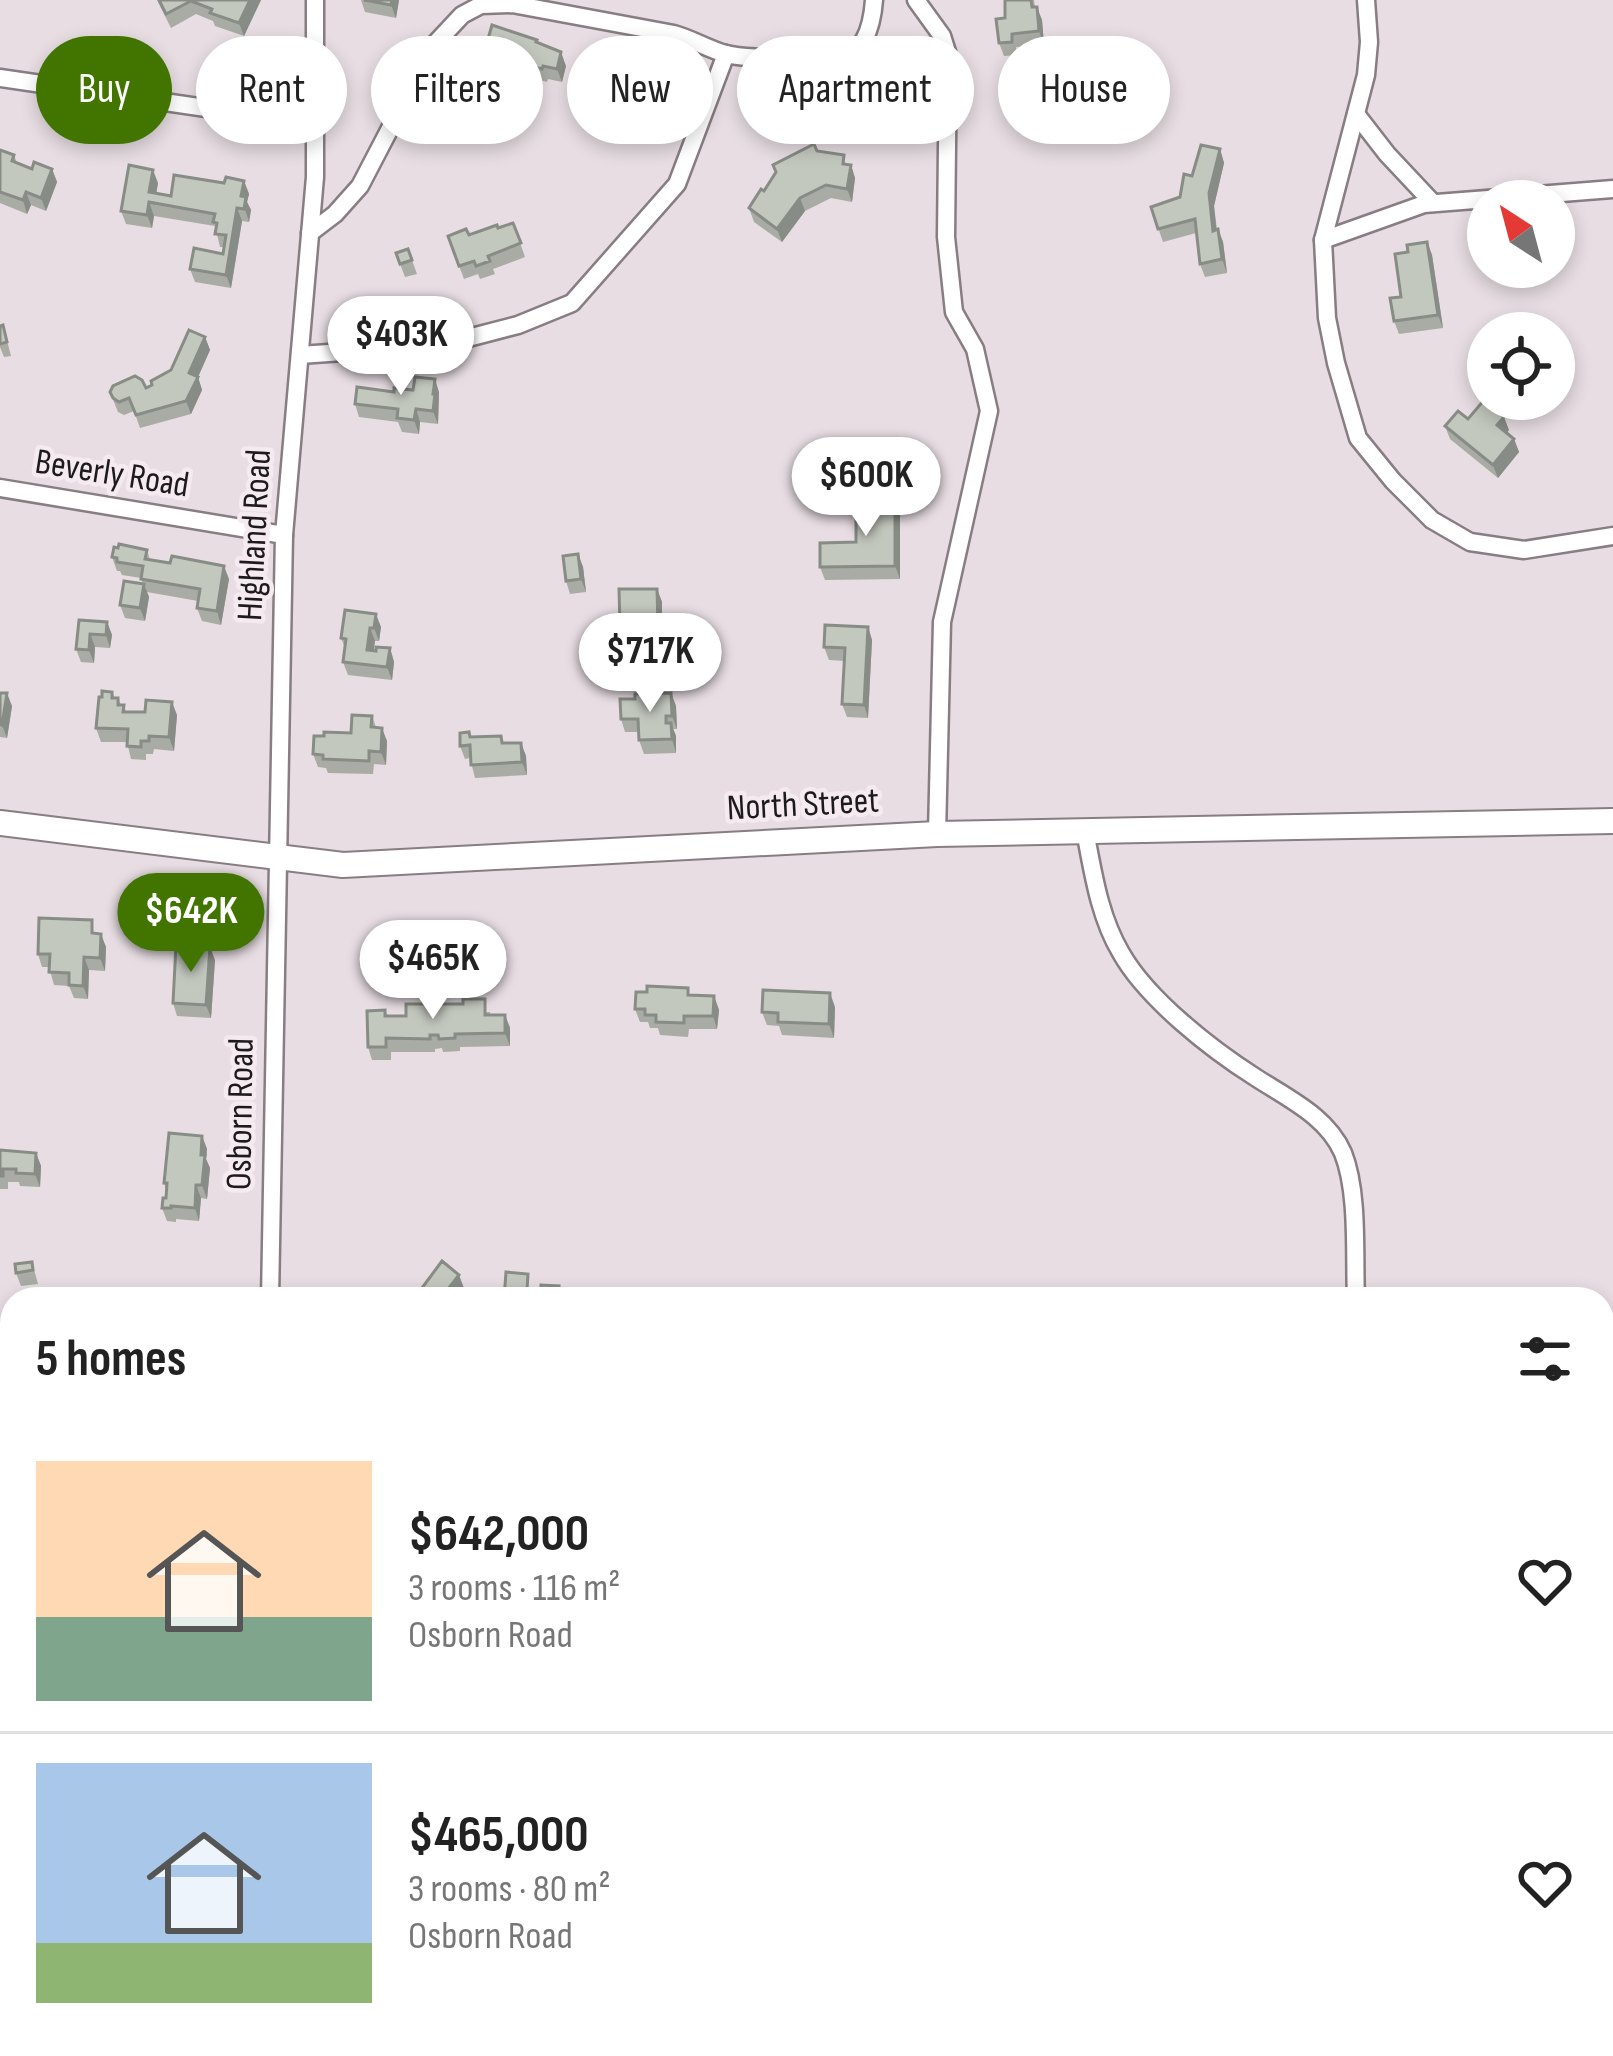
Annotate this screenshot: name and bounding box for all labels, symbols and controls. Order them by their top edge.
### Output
chip: Buy [36,36,172,144]
chip: Rent [196,36,347,144]
chip: Filters [371,36,543,144]
chip: New [567,36,713,144]
chip: Apartment [737,36,974,144]
chip: House [998,36,1170,144]
north arrow [1467,180,1575,288]
map controls [1467,180,1575,420]
pin: $403K [317,296,485,398]
text: $403K [354,311,448,358]
button: locate [1467,312,1575,420]
pin: $600K [782,437,950,539]
street label: Beverly Road [32,441,192,507]
street label: Highland Road [229,448,281,622]
text: $600K [819,452,913,499]
pin: $717K [566,613,734,715]
text: $717K [606,628,694,675]
street label: North Street [726,780,880,830]
pin: $642K [107,873,275,975]
text: $642K [144,888,238,935]
pin: $465K [349,920,517,1022]
text: $465K [387,935,479,982]
street label: Osborn Road [218,1038,264,1190]
icon: filters [1512,1326,1578,1392]
text: 5 homes [36,1329,186,1390]
text: $642,000 [408,1504,589,1565]
icon: home [132,1509,276,1653]
icon: heart [1512,1548,1578,1614]
text: 3 rooms · 116 m² [408,1565,620,1612]
text: Osborn Road [408,1612,573,1659]
text: $465,000 [408,1805,588,1866]
icon: home [132,1811,276,1955]
icon: heart [1512,1850,1578,1916]
text: 3 rooms · 80 m² [408,1866,611,1913]
text: Osborn Road [408,1913,573,1960]

